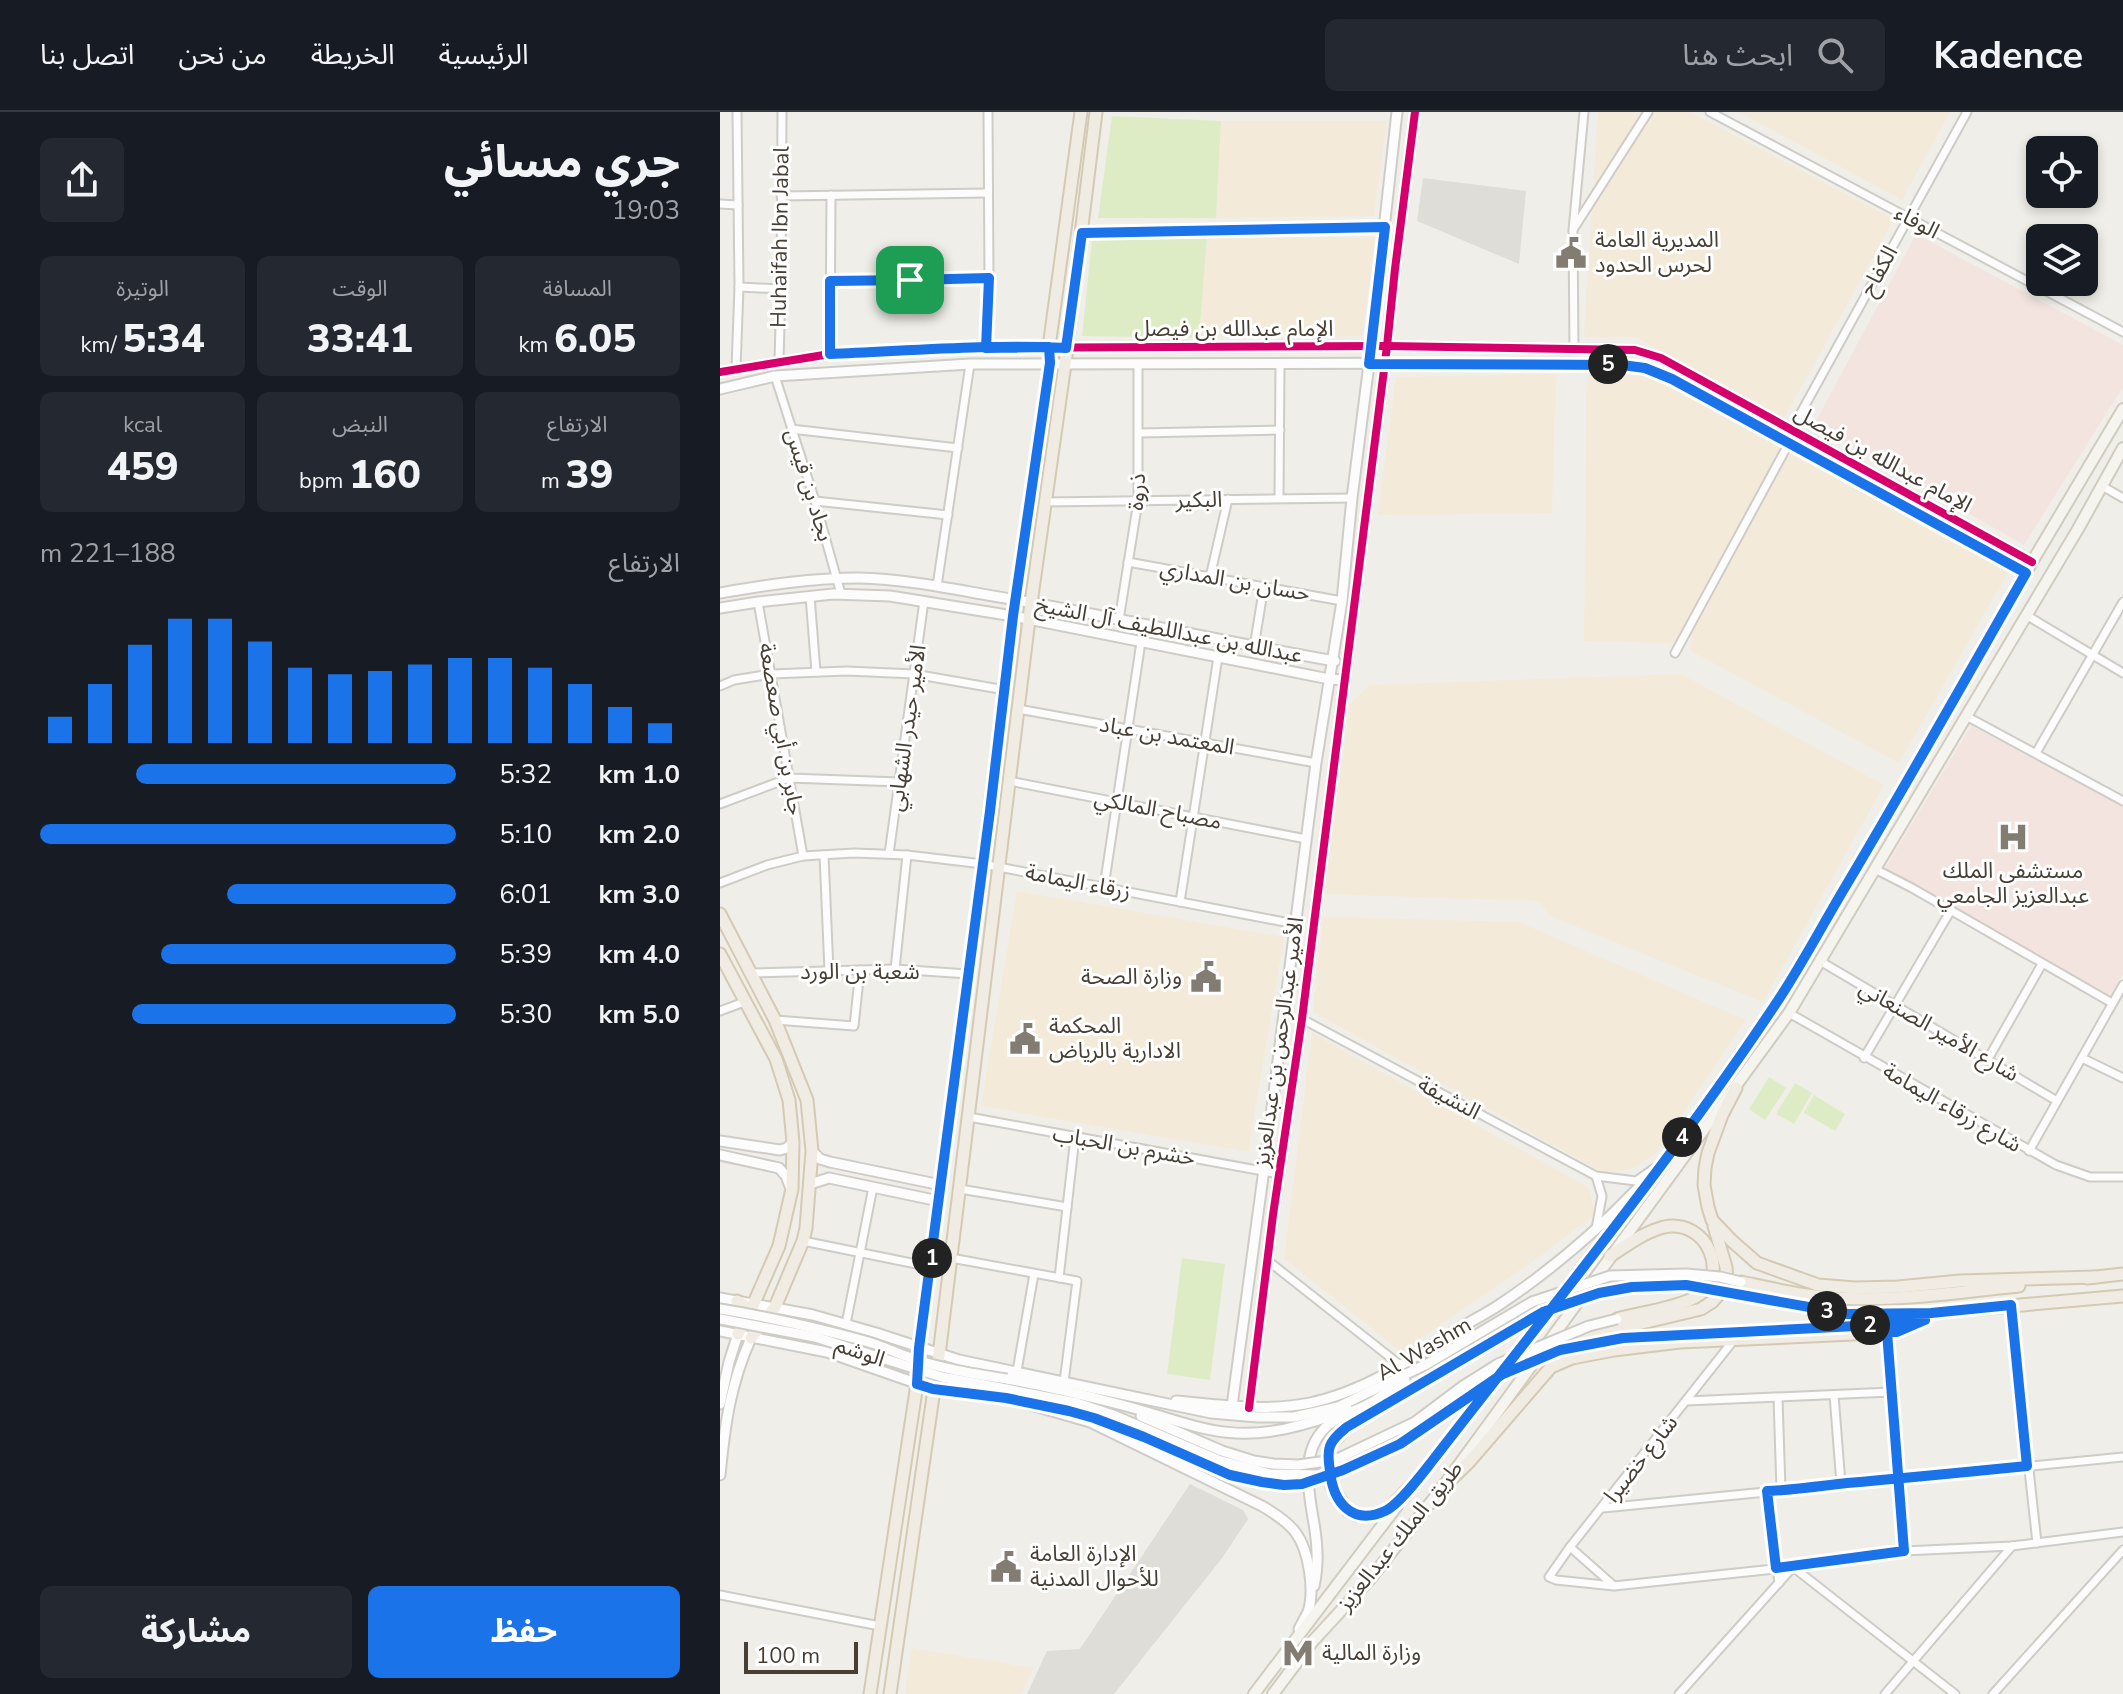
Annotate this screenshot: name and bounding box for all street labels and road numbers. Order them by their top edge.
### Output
street label: Huhaifah Ibn Jabal [763,145,797,328]
street label: الوفاء [1889,198,1945,246]
street label: الكفاح [1853,240,1906,302]
street label: الإمام عبدالله بن فيصل [1134,314,1334,345]
street label: الإمام عبدالله بن فيصل [1788,398,1977,521]
street label: بجاد بن قيس [778,425,840,545]
street label: ذروة [1121,472,1153,512]
street label: البكير [1174,485,1223,515]
street label: حسان بن المداري [1157,553,1312,610]
street label: عبدالله بن عبداللطيف آل الشيخ [1033,589,1305,672]
street label: جابر بن أبي صعصعة [750,640,811,818]
street label: الأمير حيدر الشهابي [880,643,935,813]
street label: المعتمد بن عباد [1097,709,1237,763]
street label: مصباح المالكي [1091,783,1224,838]
street label: زرقاء اليمامة [1023,857,1133,907]
street label: الأمير عبدالرحمن بن عبدالعزيز [1246,915,1311,1170]
street label: شعبة بن الورد [800,957,920,987]
street label: شارع الأمير الصنعاني [1853,973,2024,1090]
street label: شارع زرقاء اليمامة [1877,1056,2027,1161]
street label: النشيفة [1412,1069,1486,1127]
street label: خشرم بن الحباب [1050,1119,1198,1174]
street label: Al Washm [1371,1310,1477,1388]
street label: الوشم [831,1330,889,1375]
street label: شارع خضيرا [1597,1409,1686,1510]
street label: طريق الملك عبدالعزيز [1329,1455,1470,1618]

